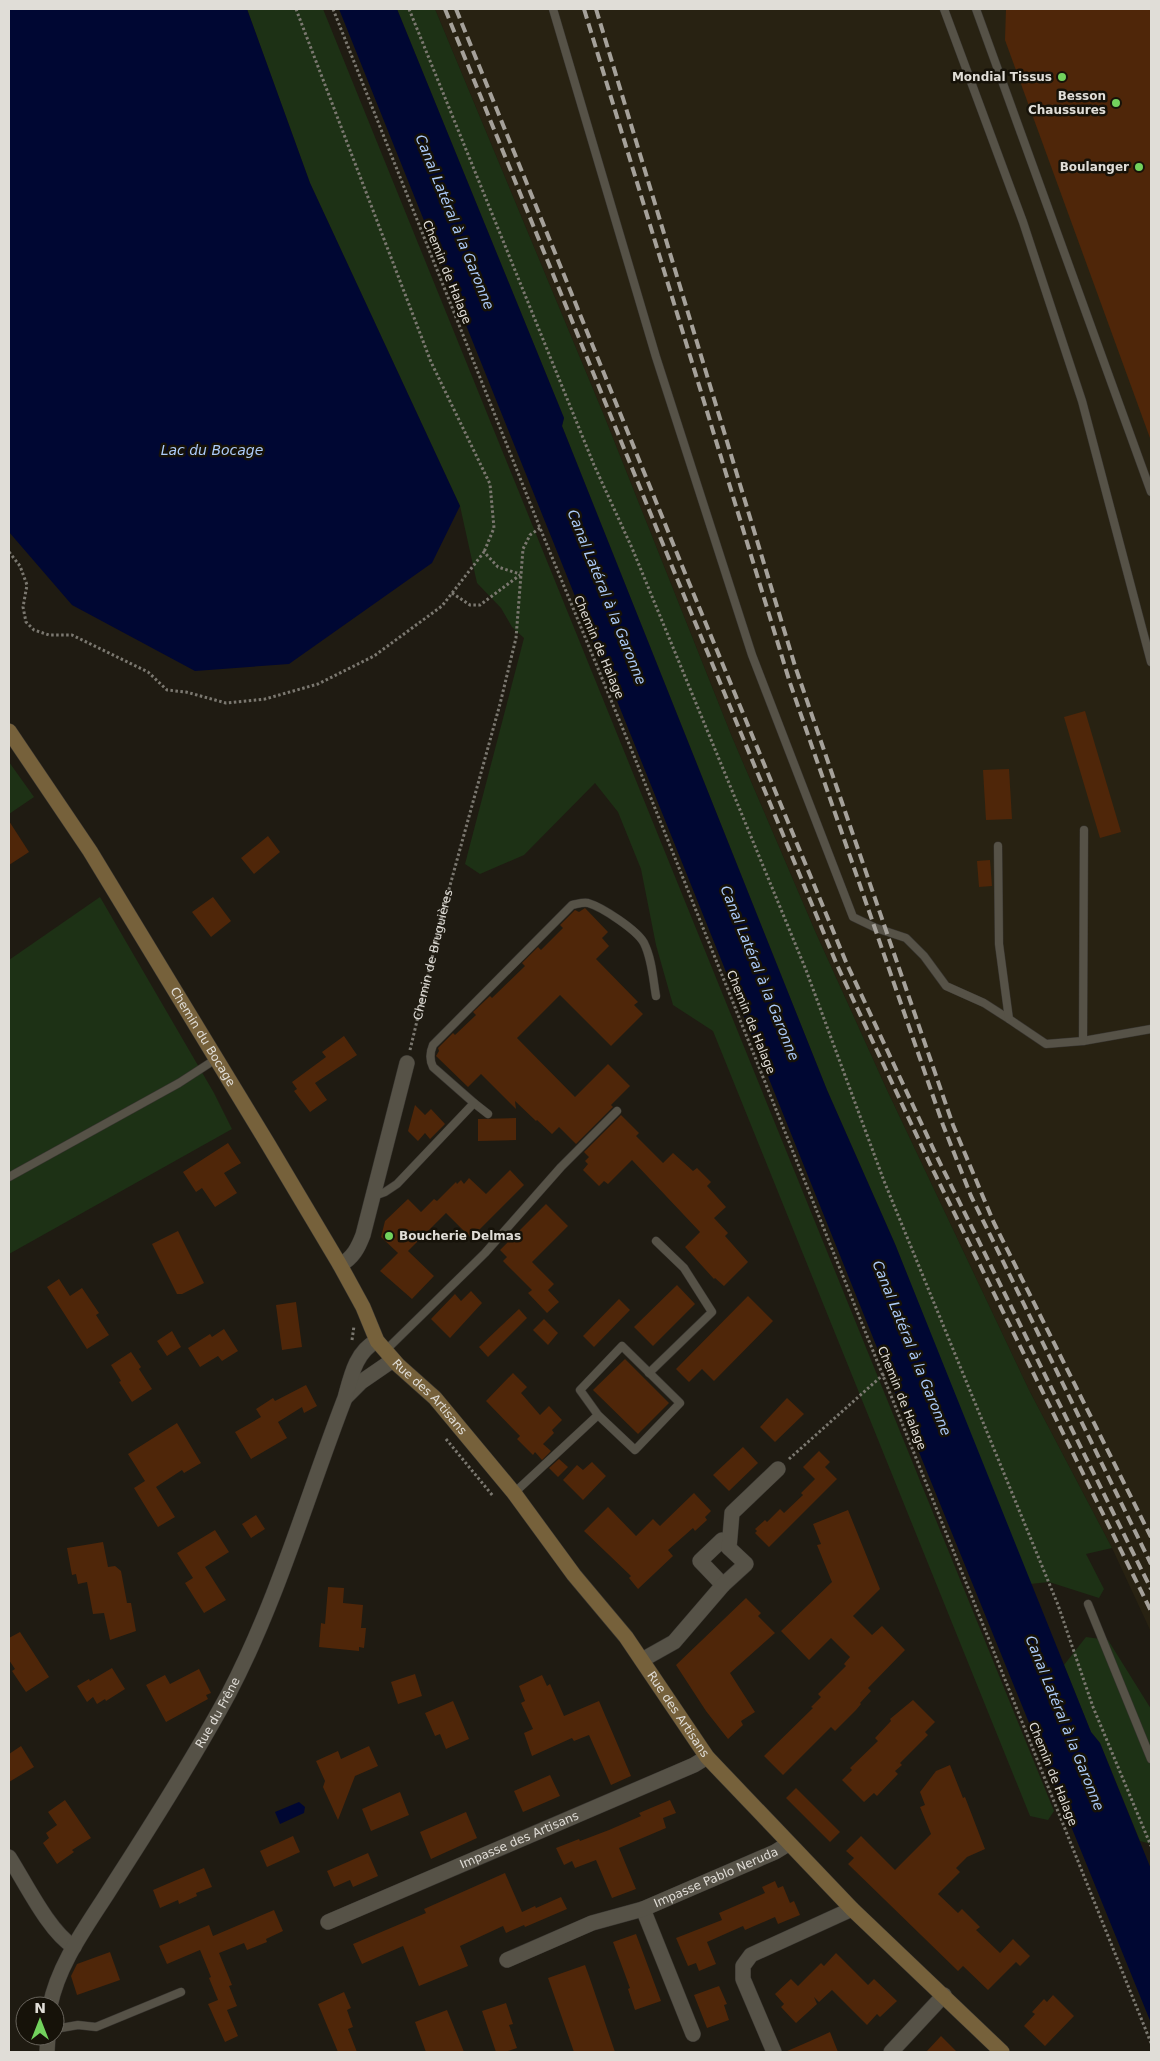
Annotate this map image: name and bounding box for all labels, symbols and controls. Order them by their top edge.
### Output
place label: Mondial Tissus [952,70,1052,84]
marker: Mondial Tissus [1056,71,1068,83]
place label: Besson Chaussures [1028,89,1106,117]
marker: Besson Chaussures [1110,97,1122,109]
water label: Canal Latéral à la Garonne [412,132,498,312]
place label: Boulanger [1060,160,1129,174]
marker: Boulanger [1133,161,1145,173]
street label: Chemin de Halage [420,218,474,326]
water label: Lac du Bocage [161,442,263,458]
water label: Canal Latéral à la Garonne [564,507,650,687]
street label: Chemin de Halage [571,593,627,701]
water label: Canal Latéral à la Garonne [717,883,803,1063]
street label: Chemin de Bruguières [410,888,456,1021]
street label: Chemin de Halage [724,968,778,1076]
street label: Chemin du Bocage [167,985,238,1089]
place label: Boucherie Delmas [399,1229,521,1243]
marker: Boucherie Delmas [383,1230,395,1242]
water label: Canal Latéral à la Garonne [869,1258,955,1438]
street label: Chemin de Halage [875,1344,929,1452]
street label: Rue des Artisans [389,1356,470,1438]
water label: Canal Latéral à la Garonne [1022,1633,1108,1813]
street label: Rue des Artisans [644,1669,712,1760]
street label: Rue du Frêne [193,1675,243,1751]
street label: Chemin de Halage [1026,1720,1080,1828]
street label: Impasse des Artisans [458,1808,581,1872]
street label: Impasse Pablo Neruda [652,1845,780,1911]
north arrow [15,1996,65,2046]
text: N [34,2000,46,2016]

